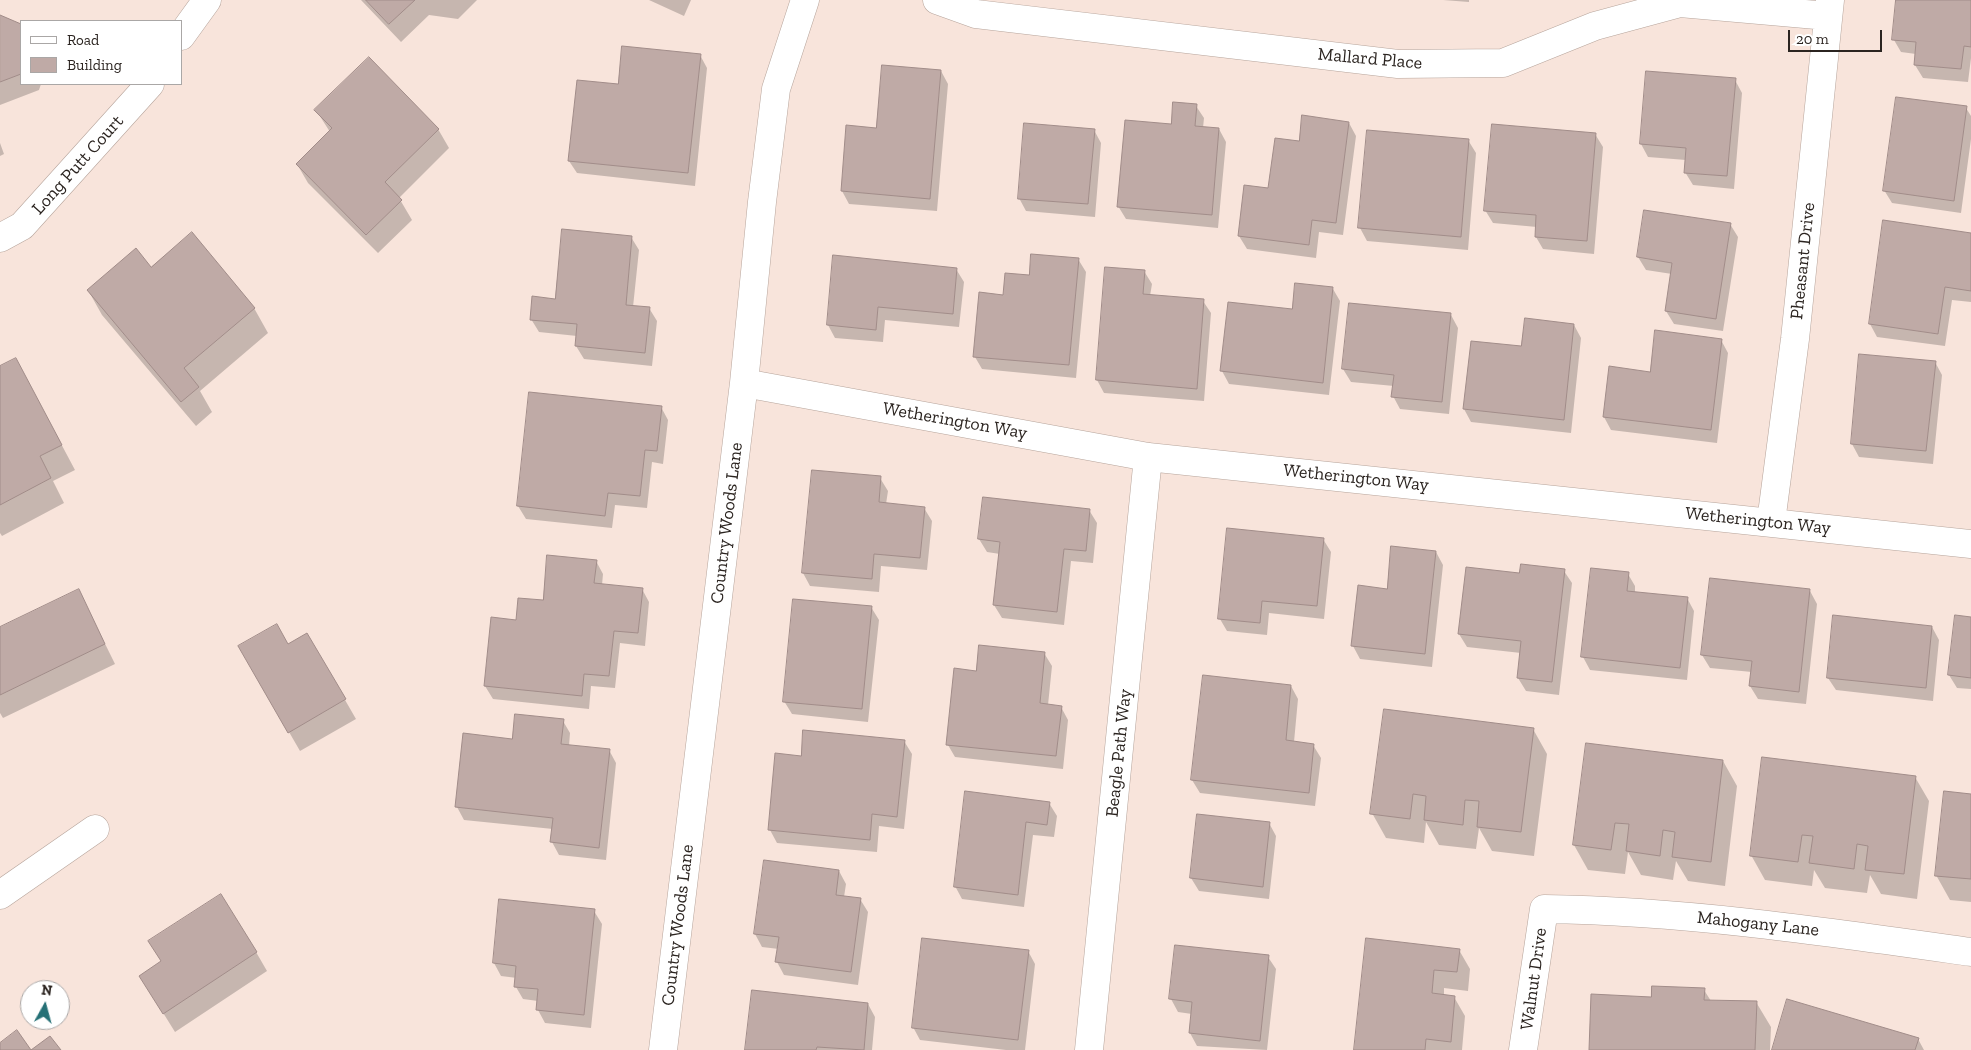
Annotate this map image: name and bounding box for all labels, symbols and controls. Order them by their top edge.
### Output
legend [20,20,182,85]
scale bar [1791,20,1885,52]
text: 20 m [1796,30,1829,48]
text: Road [67,31,99,49]
street label: Mallard Place [1317,44,1423,74]
text: Building [67,56,122,74]
street label: Long Putt Court [28,111,128,219]
street label: Pheasant Drive [1786,201,1820,321]
street label: Wetherington Way [881,398,1029,444]
street label: Country Woods Lane [706,441,748,605]
street label: Wetherington Way [1282,460,1430,496]
street label: Wetherington Way [1684,503,1832,539]
street label: Beagle Path Way [1102,688,1136,818]
street label: Country Woods Lane [657,843,699,1007]
street label: Mahogany Lane [1696,907,1820,941]
street label: Walnut Drive [1516,926,1552,1032]
north arrow [20,980,70,1030]
text: N [40,982,53,1000]

